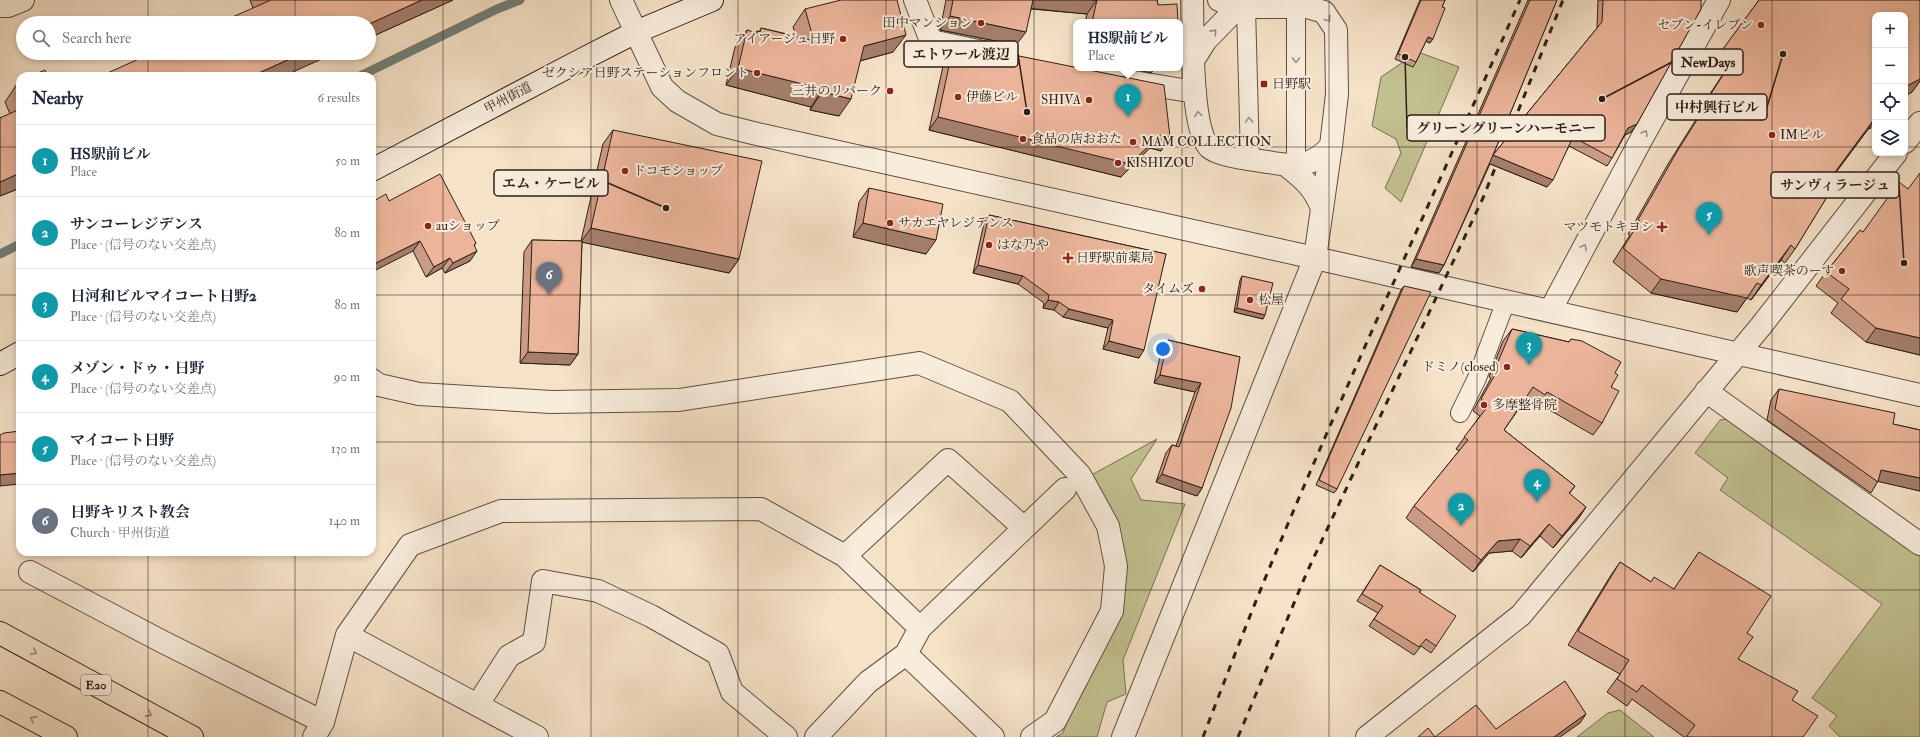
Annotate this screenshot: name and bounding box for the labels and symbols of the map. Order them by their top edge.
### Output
place label: 田中マンション [883,15,973,31]
one-way arrow [1324,15,1331,22]
place label: セブン-イレブン [1658,17,1753,33]
marker: 田中マンション [976,18,986,28]
marker: セブン-イレブン [1756,20,1766,30]
one-way arrow [1209,29,1216,36]
place label: アイアージュ日野 [733,31,835,47]
marker: アイアージュ日野 [838,34,848,44]
callout: エトワール渡辺 [904,41,1018,67]
text: エトワール渡辺 [912,46,1010,63]
callout: NewDays [1672,49,1743,75]
text: NewDays [1680,54,1735,72]
one-way arrow [1292,57,1300,63]
place label: ゼクシア日野ステーションフロント [542,65,749,81]
marker: ゼクシア日野ステーションフロント [752,68,762,78]
place label: 日野駅 [1272,76,1311,92]
street label: 甲州街道 [481,79,535,117]
marker: 日野駅 [1259,79,1269,89]
place label: 三井のリパーク [791,83,882,99]
pin: 1 [1115,84,1141,117]
marker: 三井のリパーク [885,86,895,96]
place label: 伊藤ビル [966,89,1018,105]
marker: 伊藤ビル [953,92,963,102]
place label: SHIVA [1041,92,1082,108]
callout: 中村興行ビル [1667,94,1767,120]
marker: SHIVA [1084,95,1094,105]
text: 中村興行ビル [1675,99,1759,116]
one-way arrow [1194,110,1203,117]
callout: グリーングリーンハーモニー [1407,115,1605,141]
one-way arrow [1245,117,1253,123]
text: グリーングリーンハーモニー [1416,120,1596,137]
place label: IMビル [1780,127,1824,143]
one-way arrow [1641,130,1648,137]
marker: IMビル [1767,130,1777,140]
place label: 食品の店おおた [1031,131,1122,147]
marker: 食品の店おおた [1018,134,1028,144]
place label: MAM COLLECTION [1141,134,1272,150]
marker: MAM COLLECTION [1128,137,1138,147]
place label: KISHIZOU [1126,155,1195,171]
marker: KISHIZOU [1113,158,1123,168]
place label: ドコモショップ [633,163,723,179]
marker: ドコモショップ [620,166,630,176]
callout: エム・ケービル [494,170,608,196]
callout: サンヴィラージュ [1771,172,1899,198]
text: エム・ケービル [502,175,600,192]
text: サンヴィラージュ [1780,177,1890,194]
pin: 5 [1696,202,1722,235]
place label: サカエヤレジデンス [898,215,1014,231]
place label: auショップ [436,218,500,234]
marker: サカエヤレジデンス [885,218,895,228]
place label: マツモトキヨシ [1563,219,1654,235]
marker: auショップ [423,221,433,231]
marker: マツモトキヨシ [1657,222,1667,232]
place label: はな乃や [997,237,1049,253]
marker: はな乃や [984,240,994,250]
one-way arrow [1579,244,1586,251]
place label: 日野駅前薬局 [1076,250,1154,266]
marker: 日野駅前薬局 [1063,253,1073,263]
pin: 6 [536,262,562,295]
place label: 歌声喫茶のーす [1744,263,1834,279]
marker: 歌声喫茶のーす [1837,266,1847,276]
place label: タイムズ [1142,281,1194,297]
marker: タイムズ [1197,284,1207,294]
place label: 松屋 [1258,292,1284,308]
marker: 松屋 [1245,295,1255,305]
pin: 3 [1516,332,1542,365]
your location [1153,339,1173,359]
place label: ドミノ(closed) [1422,359,1499,375]
marker: ドミノ(closed) [1502,362,1512,372]
place label: 多摩整骨院 [1492,397,1557,413]
marker: 多摩整骨院 [1479,400,1489,410]
pin: 4 [1524,469,1550,502]
pin: 2 [1448,493,1474,526]
one-way arrow [30,647,37,654]
road number: E20 [81,675,111,695]
one-way arrow [144,709,152,716]
one-way arrow [30,717,37,724]

